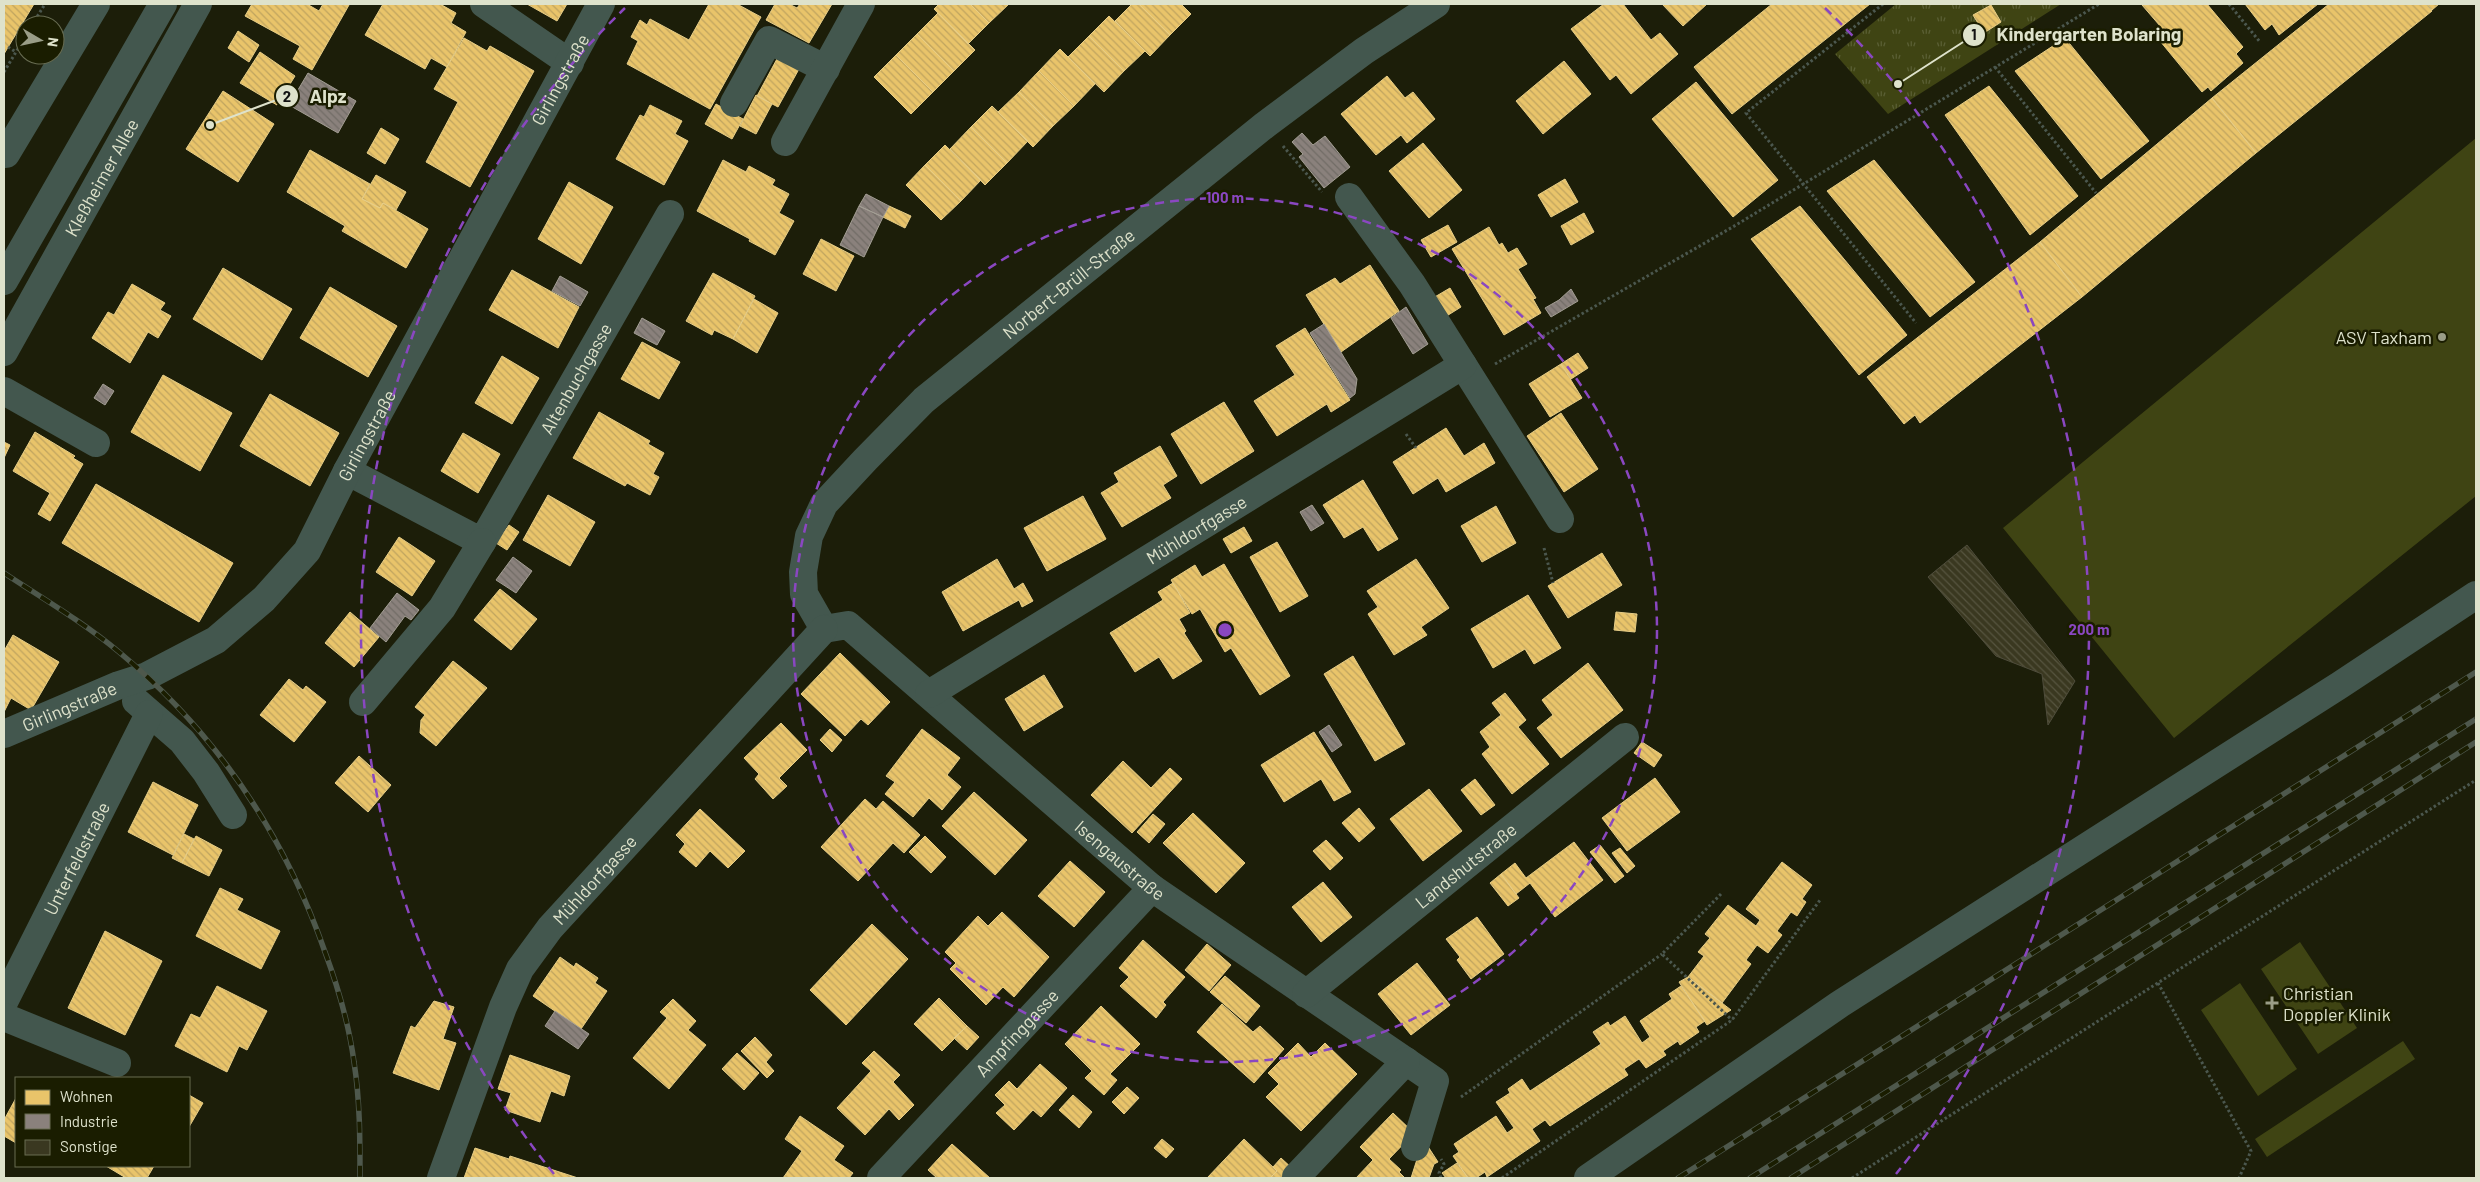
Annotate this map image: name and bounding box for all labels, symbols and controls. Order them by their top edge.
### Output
north arrow [15,15,65,65]
callout: Kindergarten Bolaring [1962,18,2191,52]
text: Kindergarten Bolaring [1997,22,2181,45]
text: 1 [1971,25,1977,43]
street label: Girlingstraße [526,30,594,129]
text: N [44,36,62,48]
callout: Alpz [274,79,356,113]
text: Alpz [310,84,347,107]
text: 2 [283,87,291,105]
street label: Kleßheimer Allee [60,115,143,240]
text: 100 m [1206,188,1244,206]
street label: Norbert-Brüll-Straße [998,224,1139,343]
street label: Altenbuchgasse [535,319,616,438]
place label: ASV Taxham [2336,326,2432,348]
marker: ASV Taxham [2436,331,2448,343]
street label: Girlingstraße [333,386,400,485]
street label: Mühldorfgasse [1142,490,1251,569]
text: 200 m [2068,620,2110,638]
centre of rings [1216,621,1234,639]
street label: Girlingstraße [19,676,120,736]
street label: Unterfeldstraße [39,798,114,918]
street label: Isengaustraße [1071,815,1169,905]
street label: Landshutstraße [1410,818,1521,913]
street label: Mühldorfgasse [548,830,641,929]
place label: Christian Doppler Klinik [2283,982,2391,1025]
street label: Ampfinggasse [971,984,1063,1081]
marker: Christian Doppler Klinik [2265,996,2279,1010]
legend [15,1077,190,1167]
text: Wohnen [60,1087,113,1105]
text: Industrie [60,1112,118,1130]
text: Sonstige [60,1137,118,1155]

